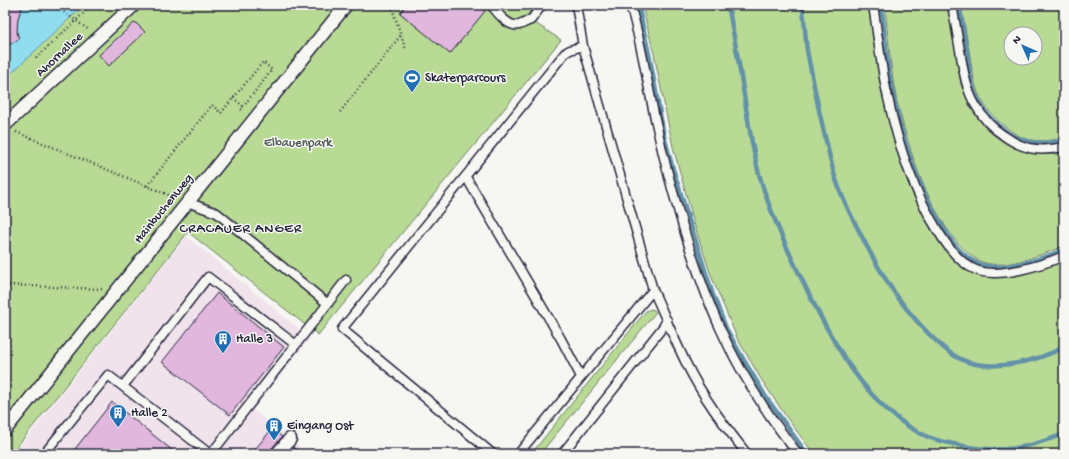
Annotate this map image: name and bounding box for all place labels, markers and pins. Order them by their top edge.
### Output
sports icon: Skaterparcours [402,68,422,93]
place label: Skaterparcours [425,71,507,86]
building icon: Halle 3 [213,329,233,354]
place label: Halle 3 [236,332,273,347]
building icon: Halle 2 [108,403,128,428]
place label: Halle 2 [131,406,168,421]
building icon: Eingang Ost [264,416,284,441]
place label: Eingang Ost [287,419,355,434]

